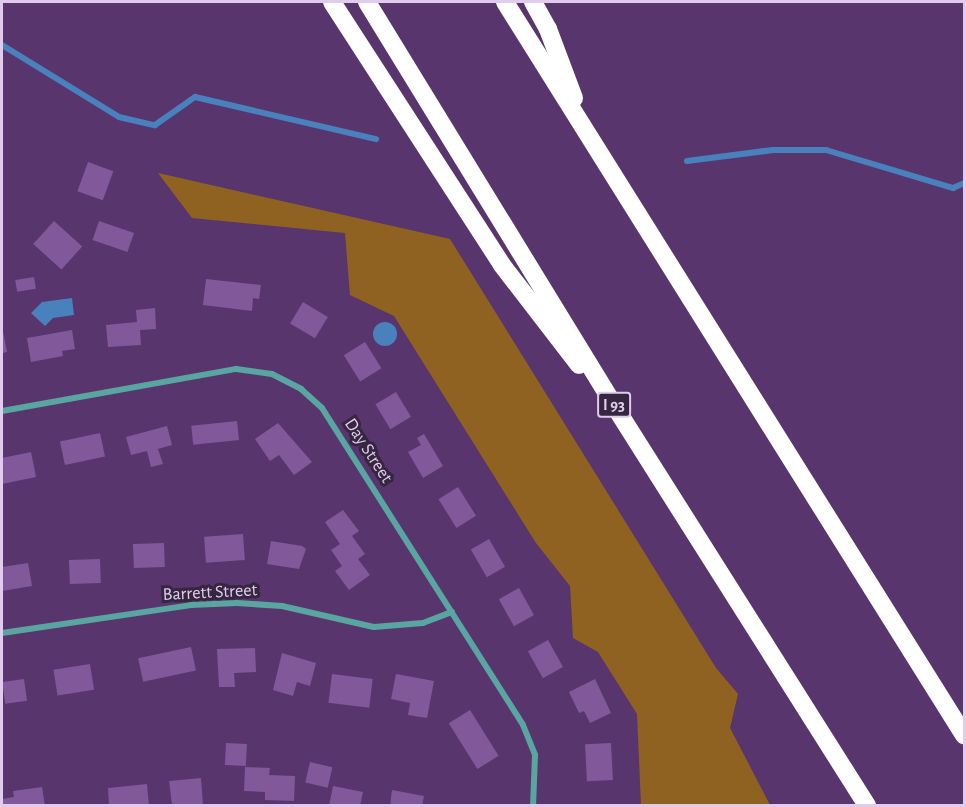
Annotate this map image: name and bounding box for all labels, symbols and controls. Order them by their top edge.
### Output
road number: I 93 [596,392,632,418]
street label: Day Street [339,415,397,487]
street label: Barrett Street [162,580,258,606]

